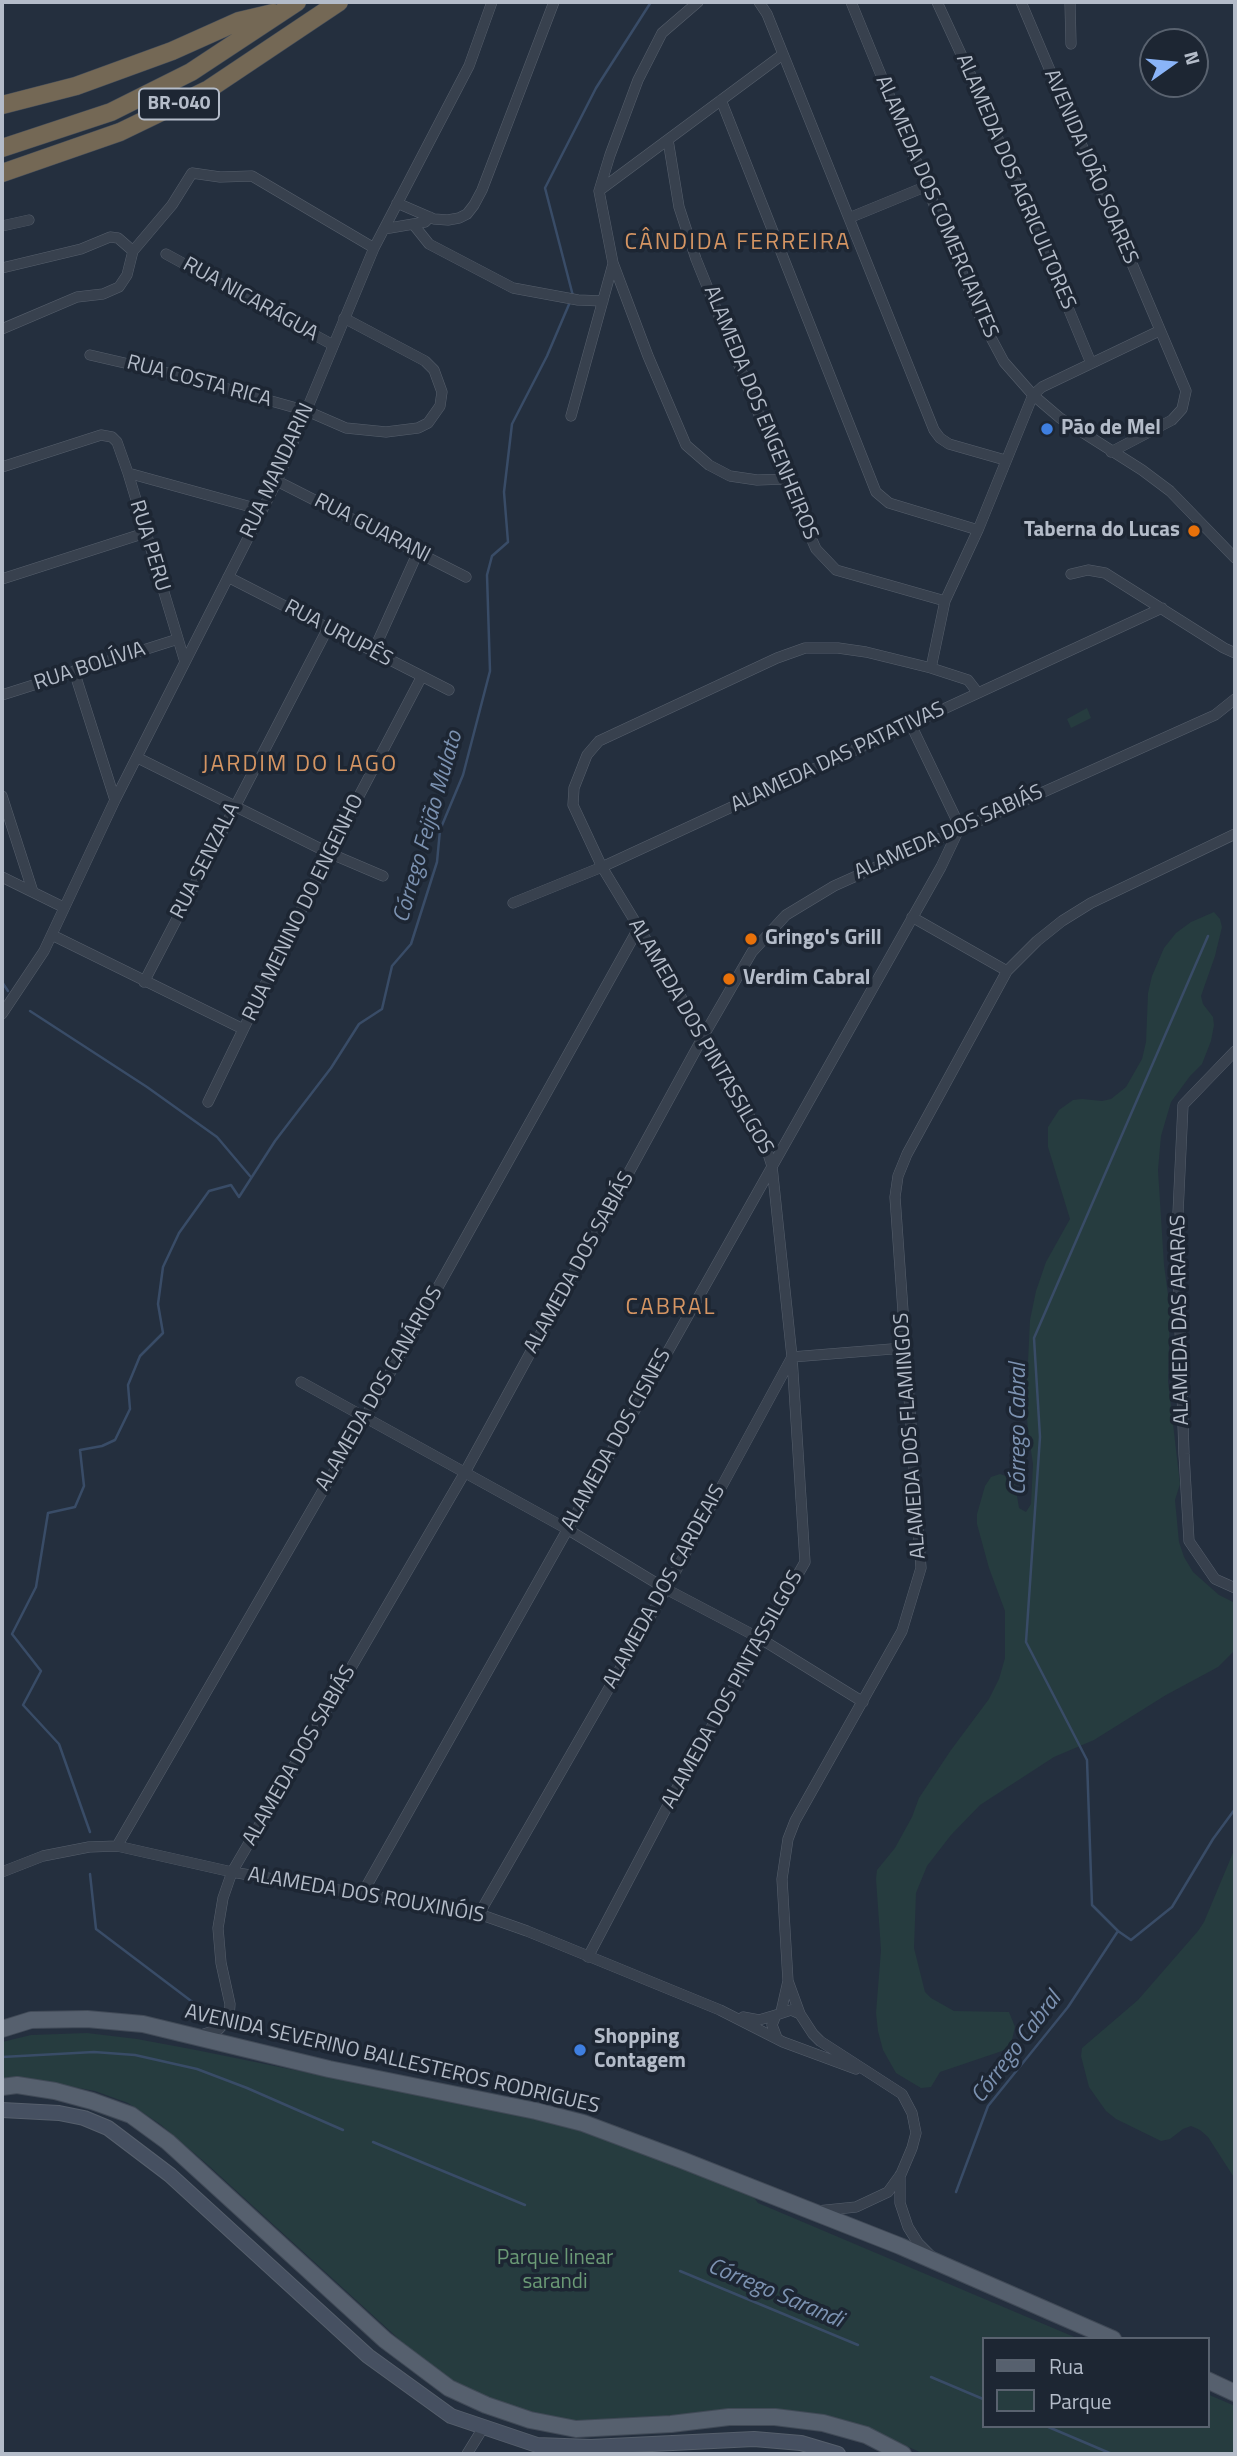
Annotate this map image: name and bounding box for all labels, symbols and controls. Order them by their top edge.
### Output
north arrow [1139,28,1209,98]
text: N [1177,48,1209,68]
street label: ALAMEDA DOS AGRICULTORES [950,51,1080,313]
street label: AVENIDA JOÃO SOARES [1038,66,1142,268]
street label: ALAMEDA DOS COMERCIANTES [869,72,1003,342]
road number: BR-040 [139,88,219,120]
district label: CÂNDIDA FERREIRA [627,229,849,257]
street label: RUA NICARÁGUA [178,252,322,348]
street label: ALAMEDA DOS ENGENHEIROS [697,282,823,544]
street label: RUA COSTA RICA [124,351,274,413]
street label: RUA MANDARIN [236,400,320,542]
place label: Pão de Mel [1061,416,1161,442]
marker: Pão de Mel [1039,421,1055,437]
street label: RUA GUARANI [310,489,434,569]
street label: RUA PERU [123,497,175,595]
place label: Taberna do Lucas [1024,518,1180,544]
marker: Taberna do Lucas [1186,523,1202,539]
street label: RUA URUPÊS [280,595,396,673]
street label: RUA BOLÍVIA [31,637,149,697]
street label: ALAMEDA DAS PATATIVAS [727,697,949,819]
water label: Córrego Feijão Mulato [388,728,470,926]
district label: JARDIM DO LAGO [204,751,396,779]
street label: ALAMEDA DOS SABIÁS [851,780,1047,886]
street label: RUA MENINO DO ENGENHO [238,790,370,1026]
street label: RUA SENZALA [166,799,246,923]
street label: ALAMEDA DOS PINTASSILGOS [622,915,778,1159]
place label: Gringo's Grill [765,926,882,952]
marker: Gringo's Grill [743,931,759,947]
place label: Verdim Cabral [743,966,871,992]
marker: Verdim Cabral [721,971,737,987]
street label: ALAMEDA DOS SABIÁS [520,1168,640,1358]
street label: ALAMEDA DAS ARARAS [1167,1214,1195,1426]
street label: ALAMEDA DOS CANÁRIOS [311,1282,449,1496]
district label: CABRAL [626,1294,716,1322]
street label: ALAMEDA DOS FLAMINGOS [890,1312,932,1560]
street label: ALAMEDA DOS CISNES [557,1345,677,1535]
water label: Córrego Cabral [1005,1363,1033,1495]
street label: ALAMEDA DOS CARDEAIS [598,1481,732,1693]
street label: ALAMEDA DOS PINTASSILGOS [657,1567,809,1813]
street label: ALAMEDA DOS SABIÁS [238,1662,362,1850]
street label: ALAMEDA DOS ROUXINÓIS [246,1863,486,1929]
water label: Córrego Cabral [966,1987,1068,2109]
street label: AVENIDA SEVERINO BALLESTEROS RODRIGUES [182,2000,602,2120]
place label: Shopping Contagem [594,2025,686,2075]
marker: Shopping Contagem [572,2042,588,2058]
park label: Parque linear sarandi [497,2246,613,2296]
water label: Córrego Sarandi [703,2253,847,2335]
legend [982,2337,1209,2428]
text: Rua [1049,2350,1084,2382]
text: Parque [1049,2385,1112,2417]

